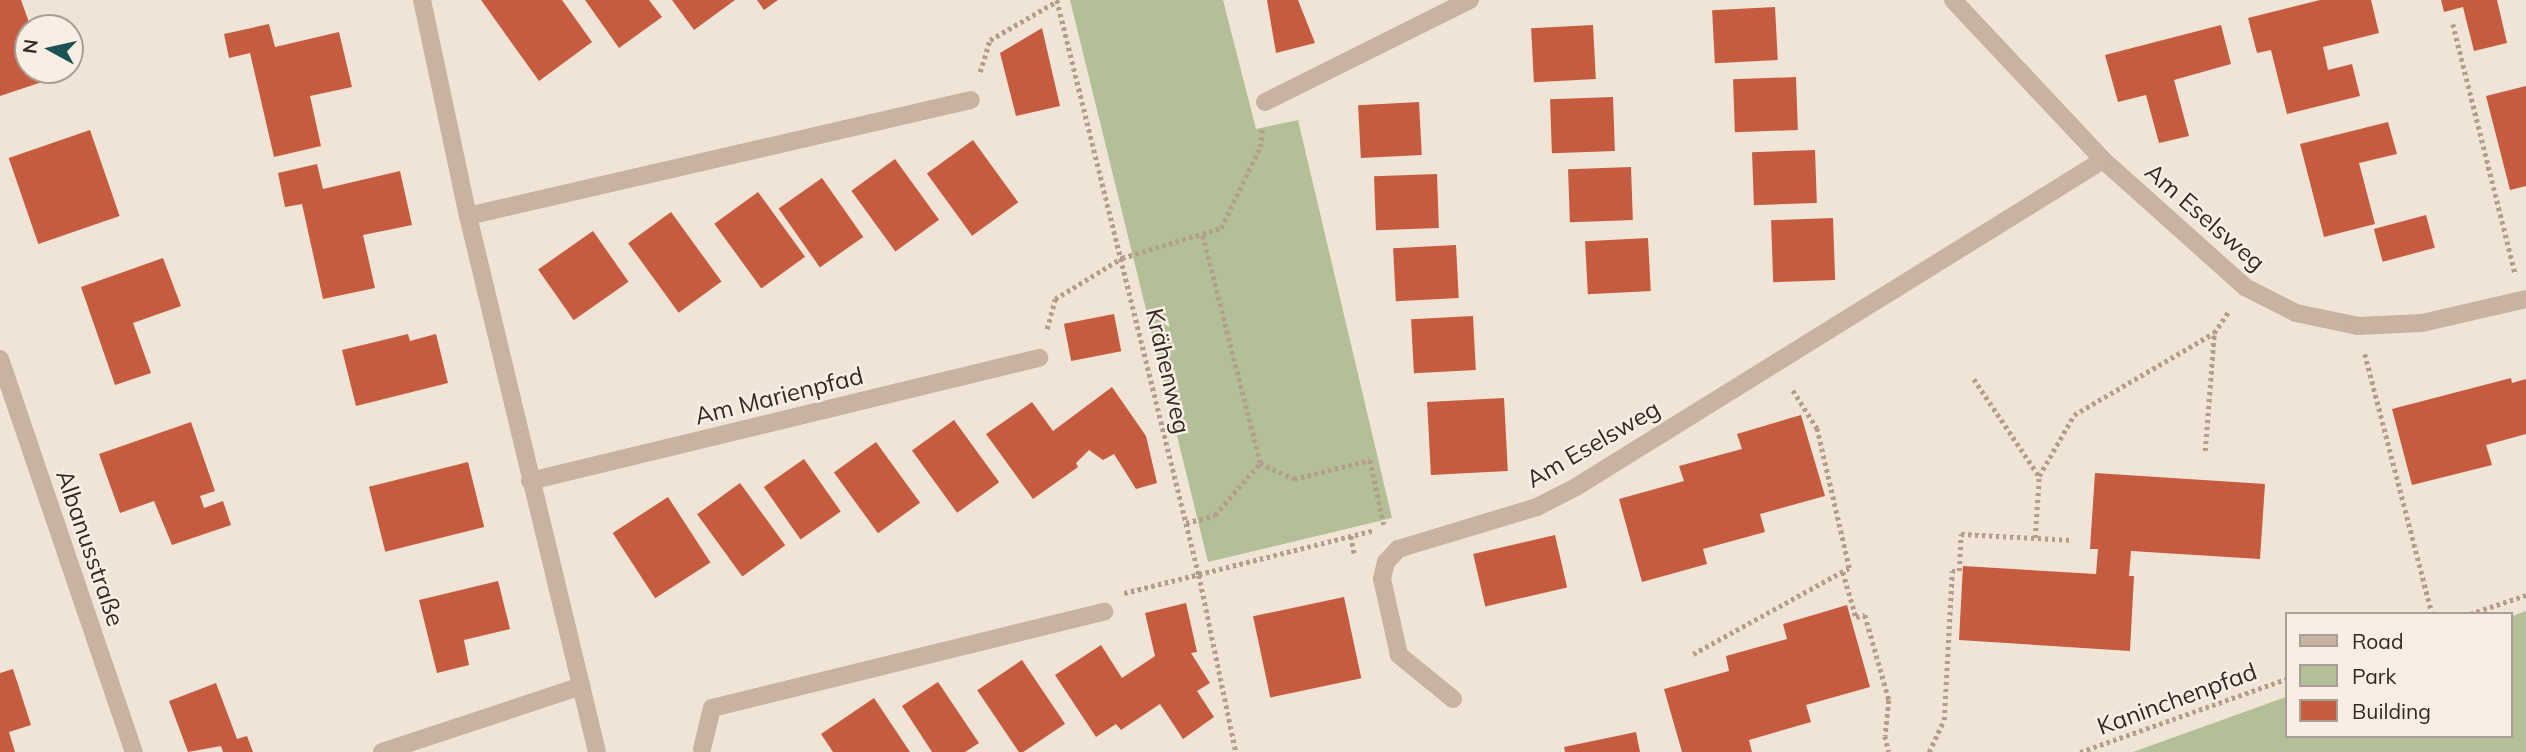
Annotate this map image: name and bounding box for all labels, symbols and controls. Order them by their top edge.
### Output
north arrow [14,14,84,84]
text: N [17,38,43,55]
street label: Am Eselsweg [2139,157,2271,277]
street label: Krähenweg [1140,306,1196,436]
street label: Am Marienpfad [692,361,866,431]
street label: Am Eselsweg [1521,394,1665,494]
street label: Albanusstraße [50,466,130,630]
legend [2284,612,2512,738]
text: Road [2352,628,2403,654]
street label: Kaninchenpfad [2093,657,2261,741]
text: Park [2352,663,2396,689]
text: Building [2352,698,2431,724]

